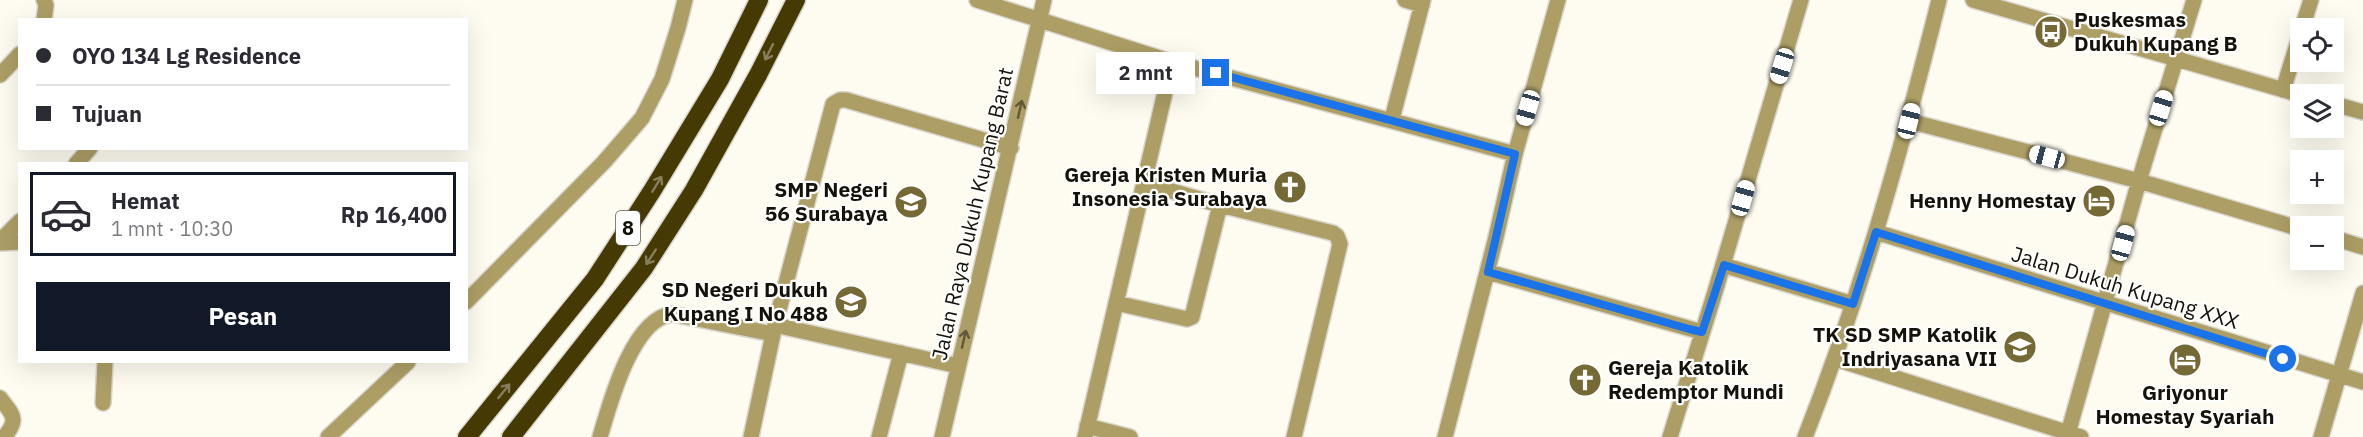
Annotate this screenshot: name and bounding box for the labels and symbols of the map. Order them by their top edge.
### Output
place label: Puskesmas Dukuh Kupang B [2074,5,2238,57]
bus stop icon: Puskesmas Dukuh Kupang B [2033,14,2069,50]
one-way arrow [763,43,774,61]
car [1768,46,1796,86]
callout: 2 mnt [1096,52,1195,94]
route end [1202,59,1229,86]
street label: Jalan Raya Dukuh Kupang Barat [925,65,1019,363]
car [1514,88,1542,128]
car [2147,88,2175,128]
one-way arrow [1014,99,1026,118]
car [1896,101,1922,141]
car [2027,144,2067,170]
place label: Gereja Kristen Muria Insonesia Surabaya [1064,160,1267,212]
church icon: Gereja Kristen Muria Insonesia Surabaya [1272,169,1308,205]
place label: SMP Negeri 56 Surabaya [765,175,888,227]
one-way arrow [651,176,663,193]
car [1729,178,1757,218]
hotel icon: Henny Homestay [2081,183,2117,219]
school or university icon: SMP Negeri 56 Surabaya [893,184,929,220]
place label: Henny Homestay [1909,186,2077,214]
road number: 8 [616,211,640,245]
car [2110,223,2136,263]
street label: Jalan Dukuh Kupang XXX [2008,239,2243,335]
one-way arrow [644,248,656,265]
place label: SD Negeri Dukuh Kupang I No 488 [661,275,828,327]
school or university icon: SD Negeri Dukuh Kupang I No 488 [833,284,869,320]
place label: TK SD SMP Katolik Indriyasana VII [1813,320,1998,372]
school or university icon: TK SD SMP Katolik Indriyasana VII [2002,329,2038,365]
one-way arrow [959,330,970,349]
hotel icon: Griyonur Homestay Syariah [2167,342,2203,378]
route start [2269,345,2296,372]
place label: Gereja Katolik Redemptor Mundi [1608,353,1784,405]
church icon: Gereja Katolik Redemptor Mundi [1567,362,1603,398]
place label: Griyonur Homestay Syariah [2096,378,2274,430]
one-way arrow [497,384,510,400]

